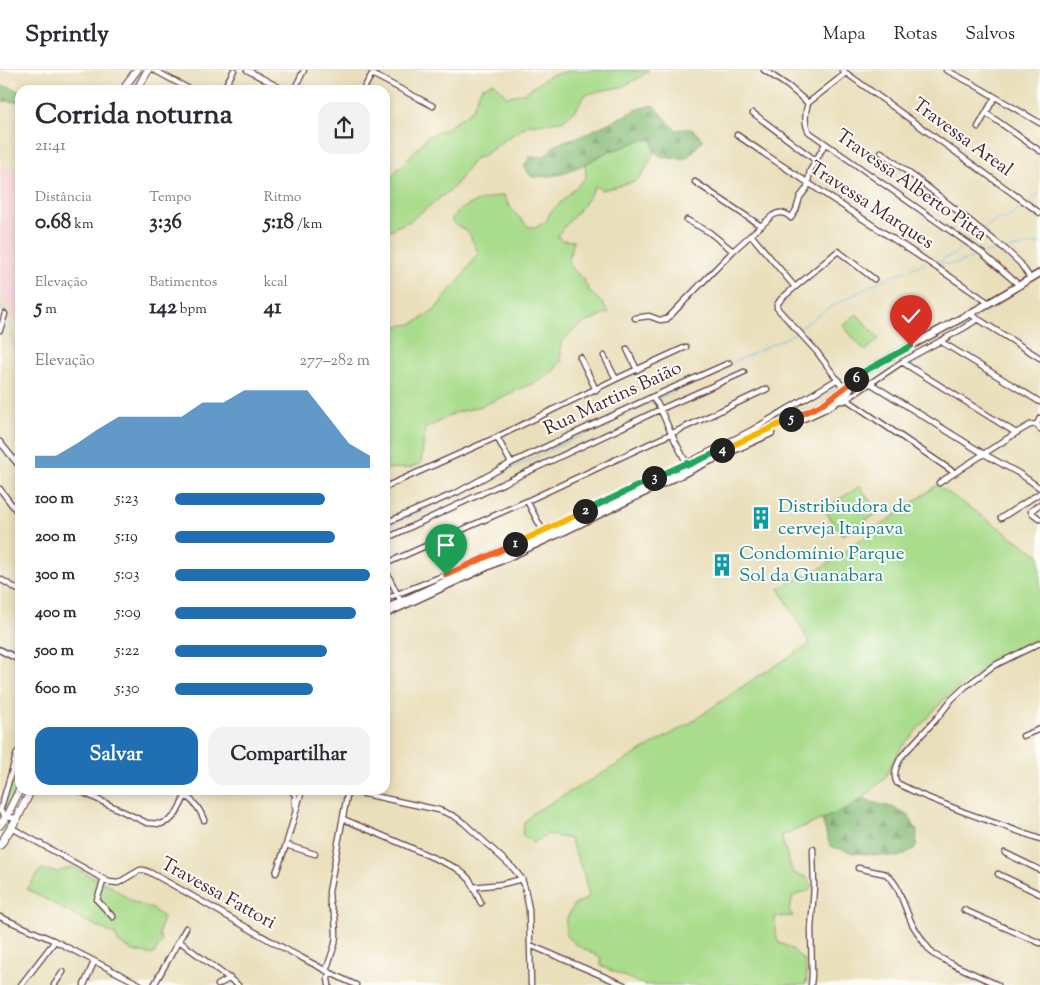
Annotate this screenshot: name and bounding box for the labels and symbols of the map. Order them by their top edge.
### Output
street label: Travessa Areal [906,92,1018,184]
street label: Travessa Alberto Pitta [830,124,992,249]
street label: Travessa Marques [803,155,939,257]
pin [890,295,932,346]
street label: Rua Martins Baião [540,355,686,443]
pin: 6 [844,366,868,392]
pin: 5 [778,406,804,432]
pin: 4 [710,438,734,462]
pin: 3 [642,466,666,490]
place label: Distribiudora de cerveja Itaipava [778,494,912,543]
pin: 2 [572,498,598,524]
building icon: Distribiudora de cerveja Itaipava [748,505,774,531]
pin [425,524,467,575]
pin: 1 [502,532,528,556]
place label: Condomínio Parque Sol da Guanabara [739,541,905,590]
building icon: Condomínio Parque Sol da Guanabara [709,552,735,578]
street label: Travessa Fattori [155,851,281,937]

